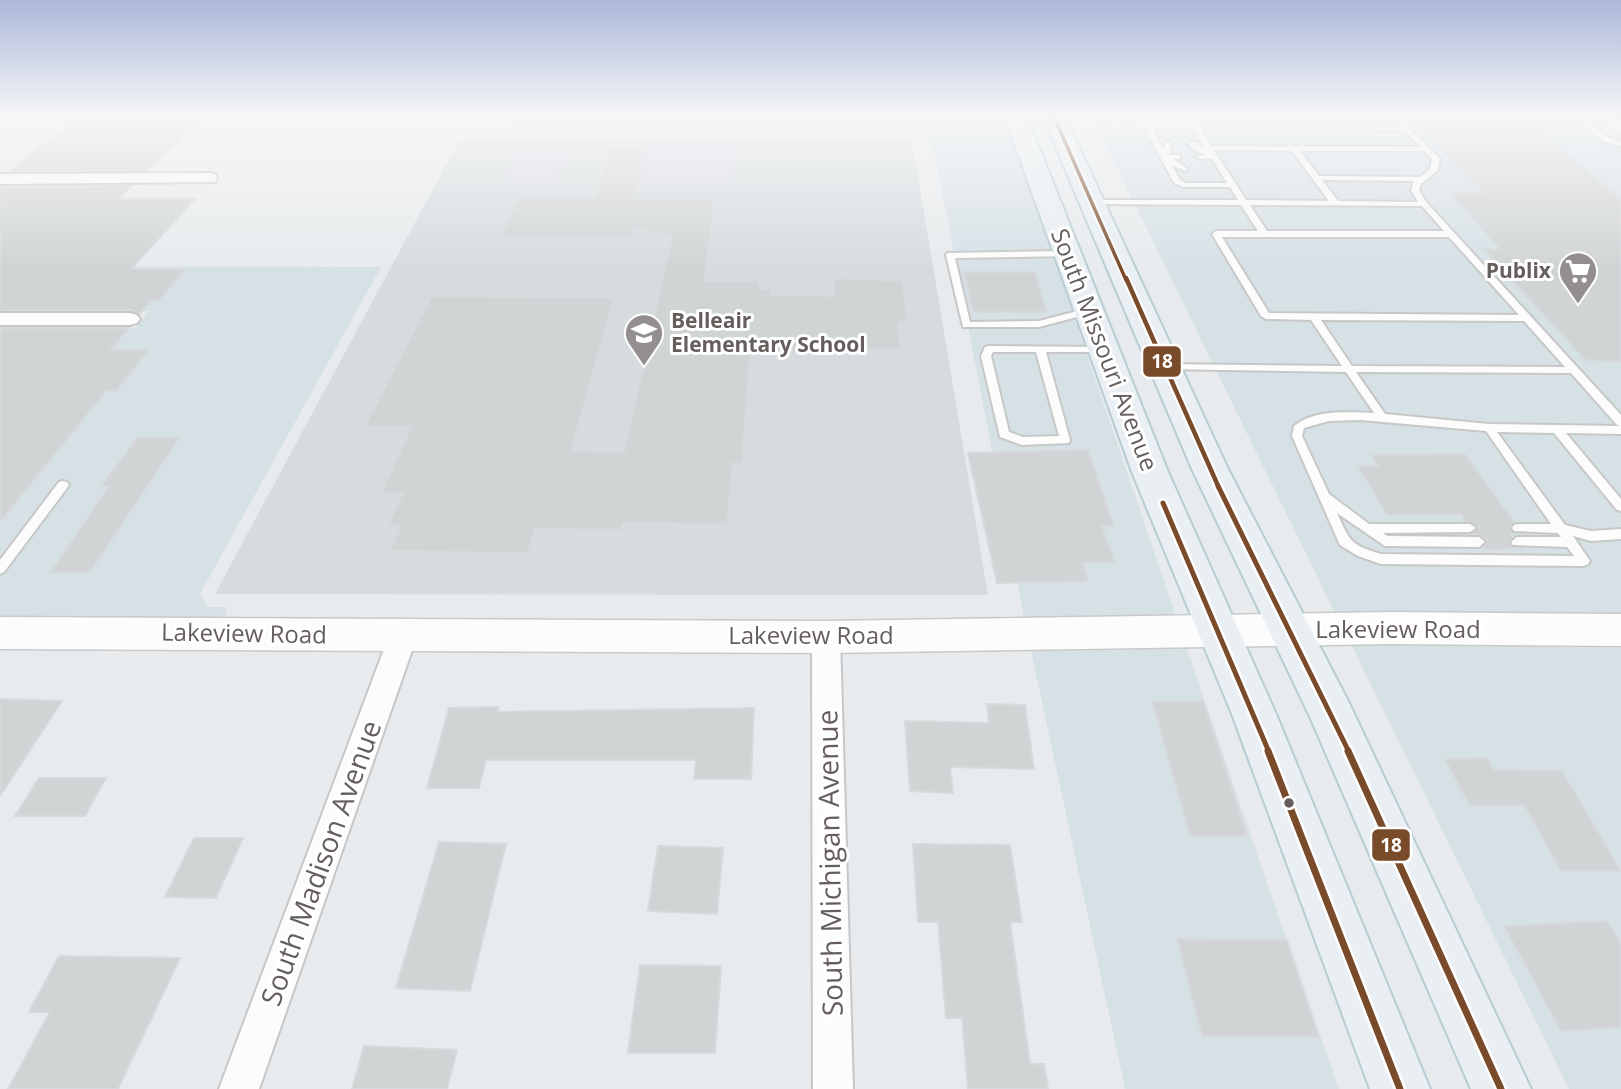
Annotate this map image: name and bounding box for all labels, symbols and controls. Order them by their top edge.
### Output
street label: South Missouri Avenue [1044,224,1167,475]
supermarket icon: Publix [1557,250,1599,305]
place label: Publix [1486,256,1552,284]
place label: Belleair Elementary School [671,306,866,358]
school or university icon: Belleair Elementary School [623,312,665,367]
line badge: 18 [1142,345,1182,378]
text: 18 [1151,348,1173,374]
street label: Lakeview Road [1315,612,1481,645]
street label: Lakeview Road [161,615,327,650]
street label: Lakeview Road [728,618,894,651]
street label: South Michigan Avenue [807,710,851,1017]
street label: South Madison Avenue [251,715,389,1011]
unlabelled marker [1282,796,1296,810]
line badge: 18 [1371,828,1411,862]
text: 18 [1380,832,1402,858]

